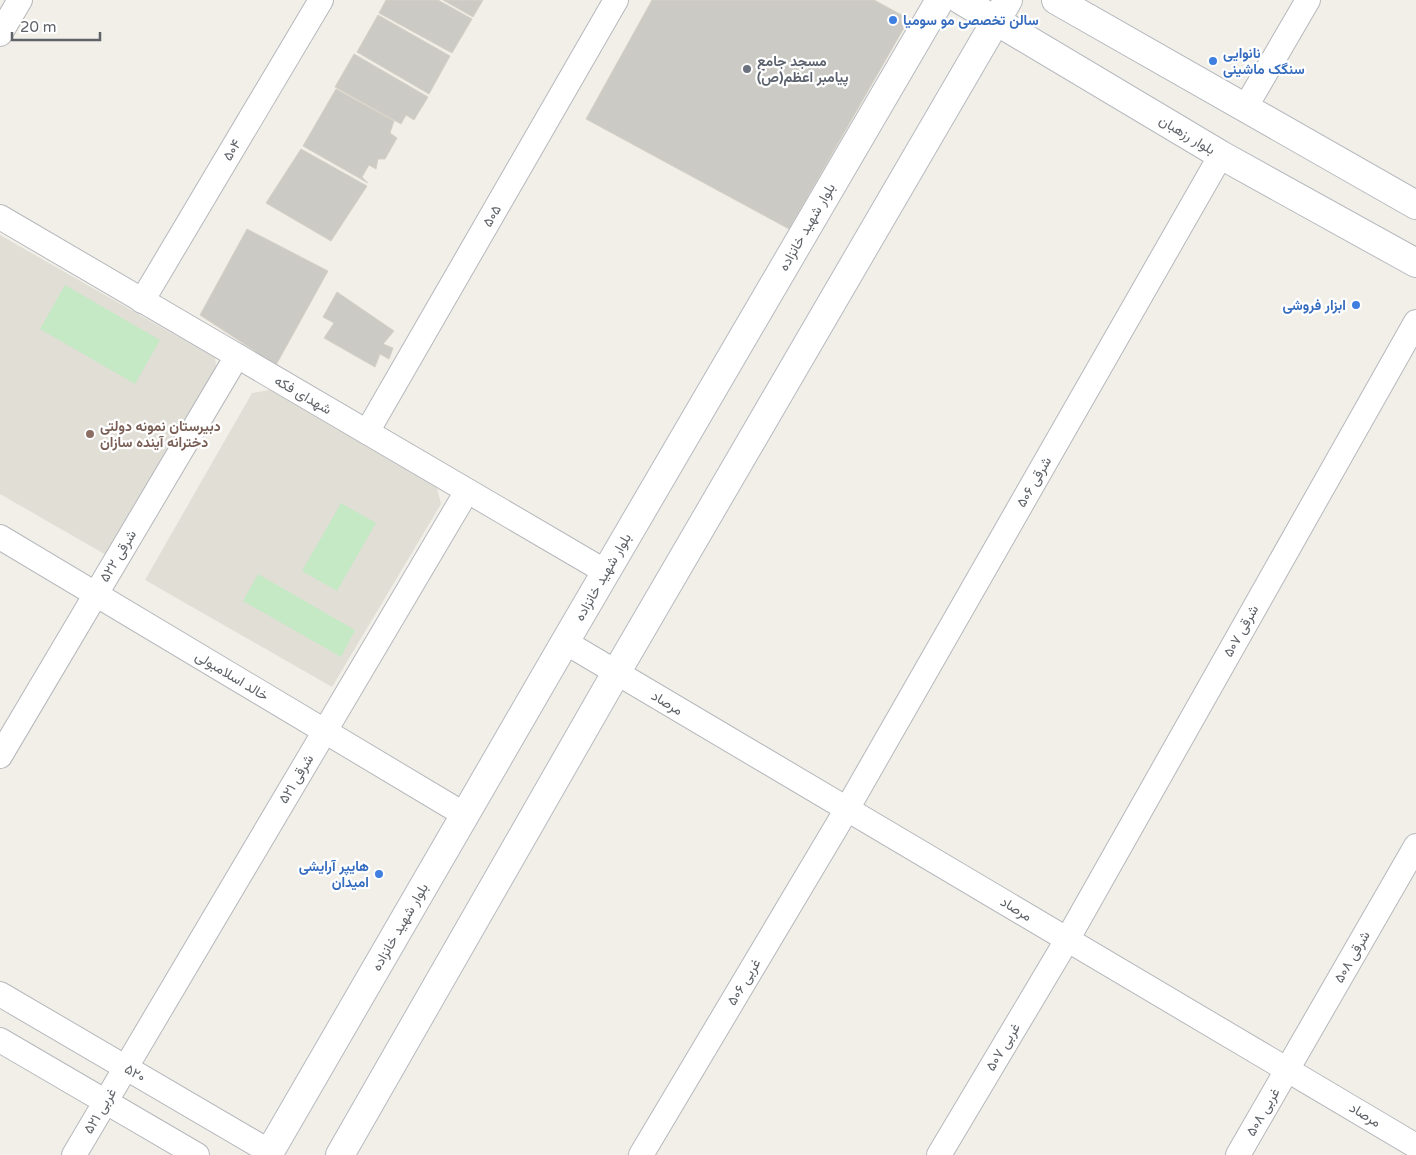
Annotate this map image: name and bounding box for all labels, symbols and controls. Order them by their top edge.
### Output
scale bar [12,10,100,42]
place label: سالن تخصصی مو سومیا [903,12,1039,29]
marker: سالن تخصصی مو سومیا [887,14,899,26]
text: 20 m [20,18,57,36]
place label: نانوایی سنگک ماشینی [1223,45,1305,78]
place label: مسجد جامع پیامبر اعظم(ص) [757,53,849,87]
marker: نانوایی سنگک ماشینی [1207,55,1219,67]
marker: مسجد جامع پیامبر اعظم(ص) [741,63,753,75]
street label: بلوار رزهبان [1156,112,1218,158]
street label: ۵۰۴ [219,136,245,164]
street label: بلوار شهید خانزاده [775,180,839,274]
street label: ۵۰۵ [479,202,505,230]
place label: ابزار فروشی [1282,297,1346,314]
marker: ابزار فروشی [1350,299,1362,311]
street label: شهدای فکه [271,372,335,418]
place label: دبیرستان نمونه دولتی دخترانه آینده سازان [100,418,221,451]
marker: دبیرستان نمونه دولتی دخترانه آینده سازان [84,428,96,440]
street label: ۵۰۶ شرقی [1013,454,1055,510]
street label: ۵۲۲ شرقی [96,527,140,585]
street label: بلوار شهید خانزاده [571,530,635,624]
street label: ۵۰۷ شرقی [1220,602,1262,660]
street label: خالد اسلامبولی [192,647,272,705]
street label: مرصاد [648,687,686,719]
street label: ۵۲۱ شرقی [275,751,317,807]
place label: هایپر آرایشی امیدان [299,858,369,891]
marker: هایپر آرایشی امیدان [373,868,385,880]
street label: بلوار شهید خانزاده [368,880,432,974]
street label: مرصاد [997,893,1035,925]
street label: ۵۰۸ شرقی [1330,928,1374,986]
street label: ۵۰۶ غربی [723,956,765,1008]
street label: ۵۰۷ غربی [982,1020,1024,1074]
street label: ۵۲۰ [121,1060,149,1086]
street label: ۵۲۱ غربی [80,1085,120,1137]
street label: ۵۰۸ غربی [1242,1085,1284,1139]
street label: مرصاد [1346,1099,1384,1131]

